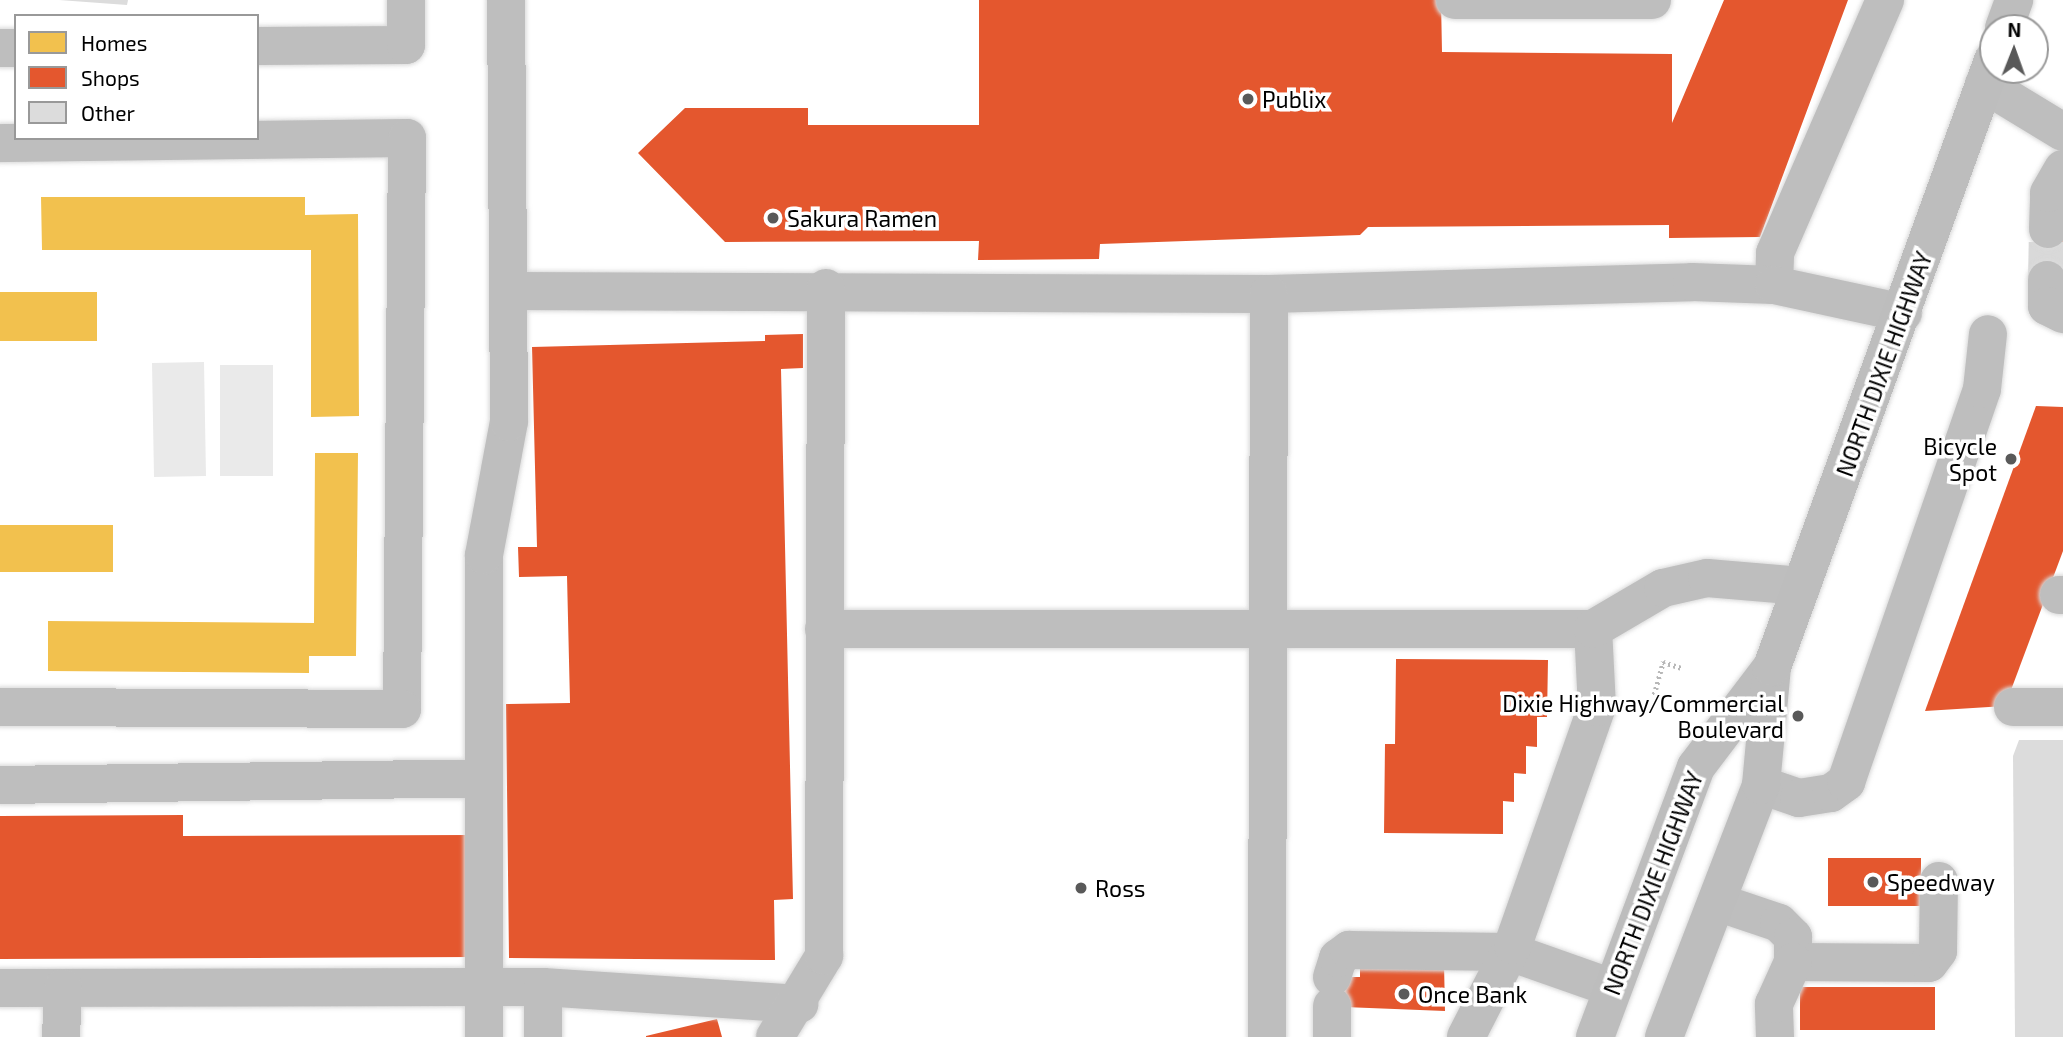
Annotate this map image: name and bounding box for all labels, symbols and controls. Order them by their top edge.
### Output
legend [14,14,259,140]
north arrow [1979,14,2049,84]
text: N [2007,18,2021,41]
text: Homes [81,30,147,55]
text: Shops [81,65,140,90]
place label: Publix [1262,85,1326,113]
marker: Publix [1240,91,1256,107]
text: Other [81,100,135,125]
place label: Sakura Ramen [787,204,937,232]
marker: Sakura Ramen [765,210,781,226]
street label: NORTH DIXIE HIGHWAY [1830,248,1938,480]
place label: Bicycle Spot [1923,432,1997,486]
marker: Bicycle Spot [2003,451,2019,467]
place label: Dixie Highway/Commercial Boulevard [1502,689,1784,743]
marker: Dixie Highway/Commercial Boulevard [1790,708,1806,724]
street label: NORTH DIXIE HIGHWAY [1598,767,1708,999]
place label: Speedway [1887,868,1995,896]
place label: Ross [1095,874,1146,902]
marker: Speedway [1865,874,1881,890]
marker: Ross [1073,880,1089,896]
place label: Once Bank [1418,980,1527,1008]
marker: Once Bank [1396,986,1412,1002]

